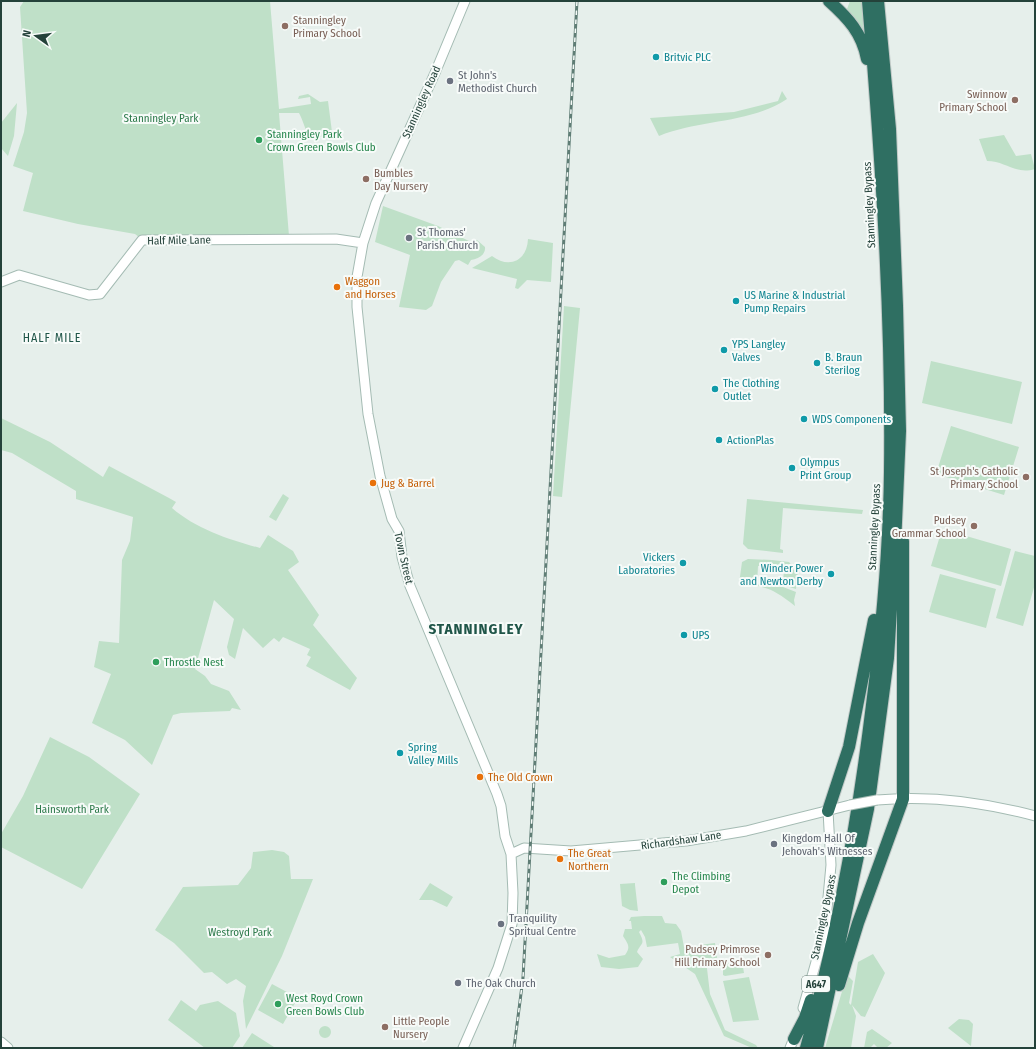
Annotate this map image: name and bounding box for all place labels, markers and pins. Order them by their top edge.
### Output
place label: Stanningley Primary School [293,14,361,40]
marker: Stanningley Primary School [280,21,290,31]
place label: Britvic PLC [664,51,711,64]
marker: Britvic PLC [651,52,661,62]
place label: St John's Methodist Church [458,69,537,95]
marker: St John's Methodist Church [445,76,455,86]
place label: Swinnow Primary School [939,88,1007,114]
marker: Swinnow Primary School [1010,95,1020,105]
place label: Stanningley Park Crown Green Bowls Club [267,128,376,154]
marker: Stanningley Park Crown Green Bowls Club [254,135,264,145]
place label: Bumbles Day Nursery [374,167,428,193]
marker: Bumbles Day Nursery [361,174,371,184]
place label: St Thomas' Parish Church [417,226,478,252]
marker: St Thomas' Parish Church [404,233,414,243]
place label: Waggon and Horses [345,275,396,301]
marker: Waggon and Horses [332,282,342,292]
place label: US Marine & Industrial Pump Repairs [744,289,845,315]
marker: US Marine & Industrial Pump Repairs [731,296,741,306]
place label: YPS Langley Valves [732,338,785,364]
marker: YPS Langley Valves [719,345,729,355]
place label: B. Braun Sterilog [825,351,862,377]
marker: B. Braun Sterilog [812,358,822,368]
place label: The Clothing Outlet [723,377,780,403]
marker: The Clothing Outlet [710,384,720,394]
place label: WDS Components [812,413,892,426]
marker: WDS Components [799,414,809,424]
place label: ActionPlas [727,434,774,447]
marker: ActionPlas [714,435,724,445]
place label: Olympus Print Group [800,456,851,482]
marker: Olympus Print Group [787,463,797,473]
place label: St Joseph's Catholic Primary School [930,465,1018,491]
marker: St Joseph's Catholic Primary School [1021,472,1031,482]
place label: Jug & Barrel [381,477,435,490]
marker: Jug & Barrel [368,478,378,488]
place label: Pudsey Grammar School [892,514,966,540]
marker: Pudsey Grammar School [969,521,979,531]
place label: Vickers Laboratories [618,551,675,577]
marker: Vickers Laboratories [678,558,688,568]
place label: Winder Power and Newton Derby [740,562,823,588]
marker: Winder Power and Newton Derby [826,569,836,579]
place label: UPS [692,629,710,642]
marker: UPS [679,630,689,640]
place label: Throstle Nest [164,656,224,669]
marker: Throstle Nest [151,657,161,667]
place label: Spring Valley Mills [408,741,458,767]
marker: Spring Valley Mills [395,748,405,758]
place label: The Old Crown [488,771,553,784]
marker: The Old Crown [475,772,485,782]
place label: Kingdom Hall Of Jehovah's Witnesses [782,832,873,858]
marker: Kingdom Hall Of Jehovah's Witnesses [769,839,779,849]
place label: The Great Northern [568,847,611,873]
marker: The Great Northern [555,854,565,864]
place label: The Climbing Depot [672,870,731,896]
marker: The Climbing Depot [659,877,669,887]
place label: Tranquility Spritual Centre [509,912,576,938]
marker: Tranquility Spritual Centre [496,919,506,929]
place label: Pudsey Primrose Hill Primary School [674,943,760,969]
marker: Pudsey Primrose Hill Primary School [763,950,773,960]
place label: The Oak Church [466,977,536,990]
marker: The Oak Church [453,978,463,988]
place label: West Royd Crown Green Bowls Club [286,992,364,1018]
marker: West Royd Crown Green Bowls Club [273,999,283,1009]
place label: Little People Nursery [393,1015,449,1041]
marker: Little People Nursery [380,1022,390,1032]

